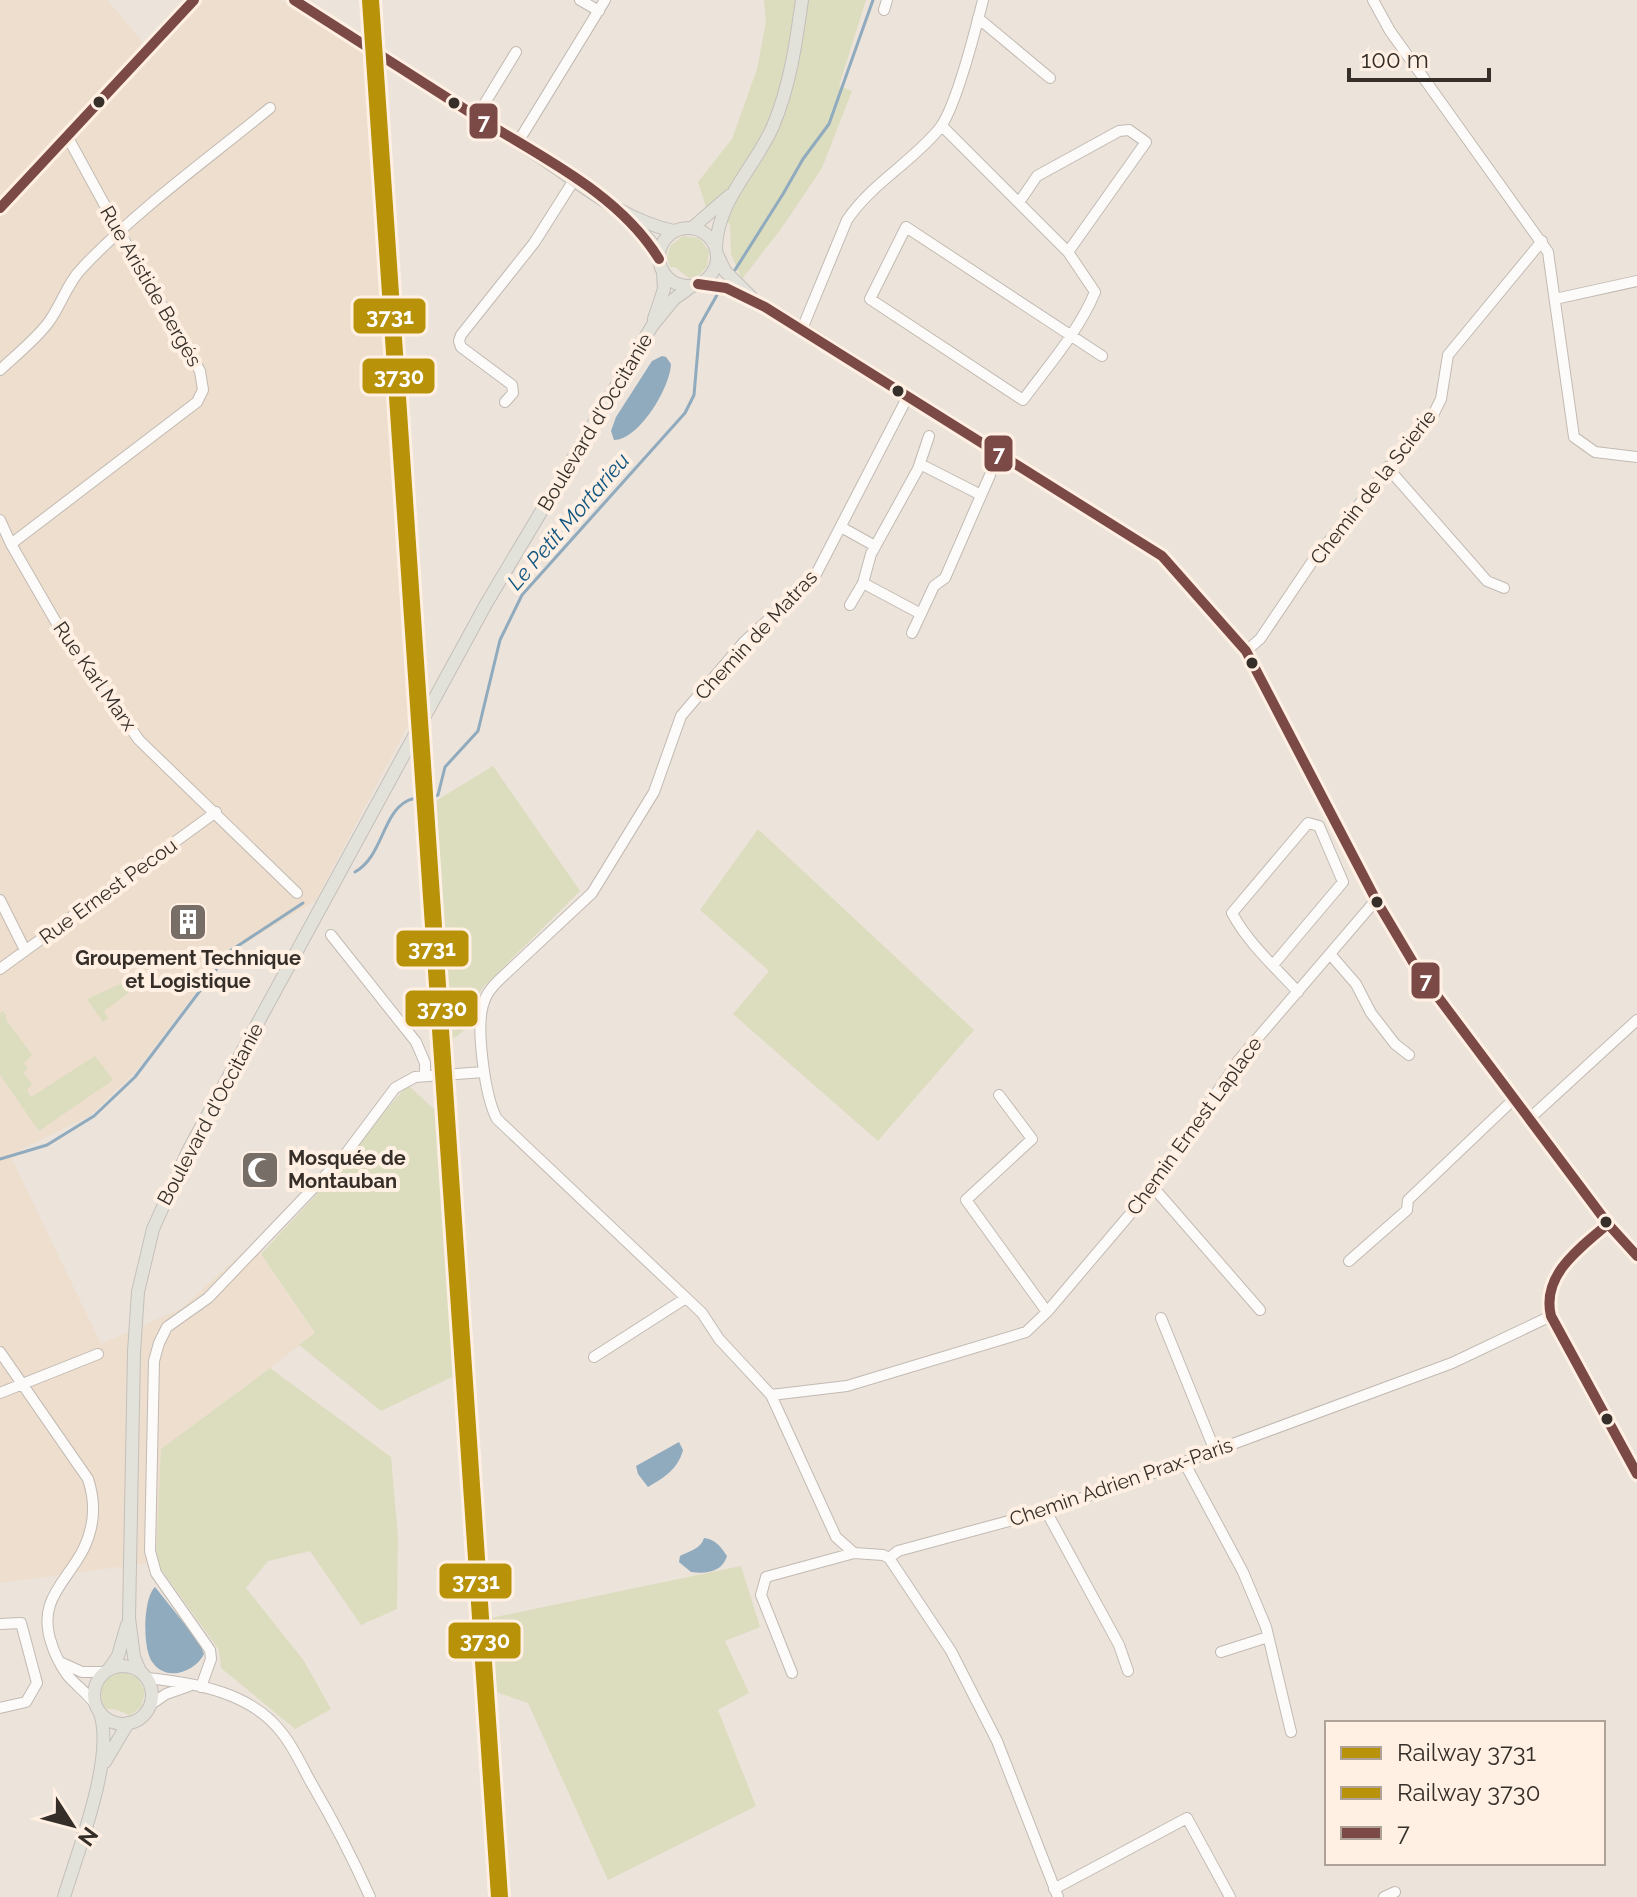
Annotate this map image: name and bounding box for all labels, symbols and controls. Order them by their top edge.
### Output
scale bar [1349,32,1489,82]
text: 100 m [1361,45,1429,74]
unlabelled marker [91,94,107,110]
unlabelled marker [446,95,462,111]
line badge: 7 [468,102,499,140]
text: 7 [478,108,491,134]
street label: Rue Aristide Bergés [95,201,207,371]
line badge: 3731 [352,297,427,335]
text: 3731 [366,303,414,329]
street label: Boulevard d'Occitanie [533,329,658,515]
line badge: 3730 [361,357,436,395]
text: 3730 [374,363,424,389]
unlabelled marker [890,383,906,399]
street label: Chemin de la Scierie [1305,405,1441,569]
line badge: 7 [983,434,1014,473]
text: 7 [993,440,1006,466]
water label: Le Petit Mortarieu [501,447,635,595]
street label: Chemin de Matras [690,565,822,705]
street label: Rue Karl Marx [49,617,141,735]
unlabelled marker [1244,655,1260,671]
street label: Rue Ernest Pecou [35,833,181,949]
unlabelled marker [1369,894,1385,910]
building icon: Groupement Technique et Logistique [167,901,209,943]
line badge: 3731 [395,929,470,968]
text: 3731 [408,935,456,961]
place label: Groupement Technique et Logistique [75,946,301,993]
line badge: 7 [1410,961,1441,1000]
text: 7 [1420,967,1433,993]
line badge: 3730 [404,989,479,1028]
text: 3730 [417,995,467,1021]
street label: Boulevard d'Occitanie [152,1019,268,1209]
street label: Chemin Ernest Laplace [1121,1032,1267,1220]
place label: Mosquée de Montauban [288,1146,406,1193]
mosque icon: Mosquée de Montauban [239,1149,281,1191]
unlabelled marker [1598,1214,1614,1230]
unlabelled marker [1599,1411,1615,1427]
street label: Chemin Adrien Prax-Paris [1006,1433,1236,1531]
line badge: 3731 [438,1562,513,1600]
text: 3731 [452,1568,500,1594]
line badge: 3730 [447,1621,522,1660]
text: 3730 [460,1627,510,1653]
legend [1325,1721,1605,1865]
text: Railway 3731 [1397,1738,1536,1767]
text: Railway 3730 [1397,1778,1540,1807]
north arrow [32,1785,112,1865]
text: 7 [1397,1818,1410,1847]
text: N [73,1822,104,1851]

